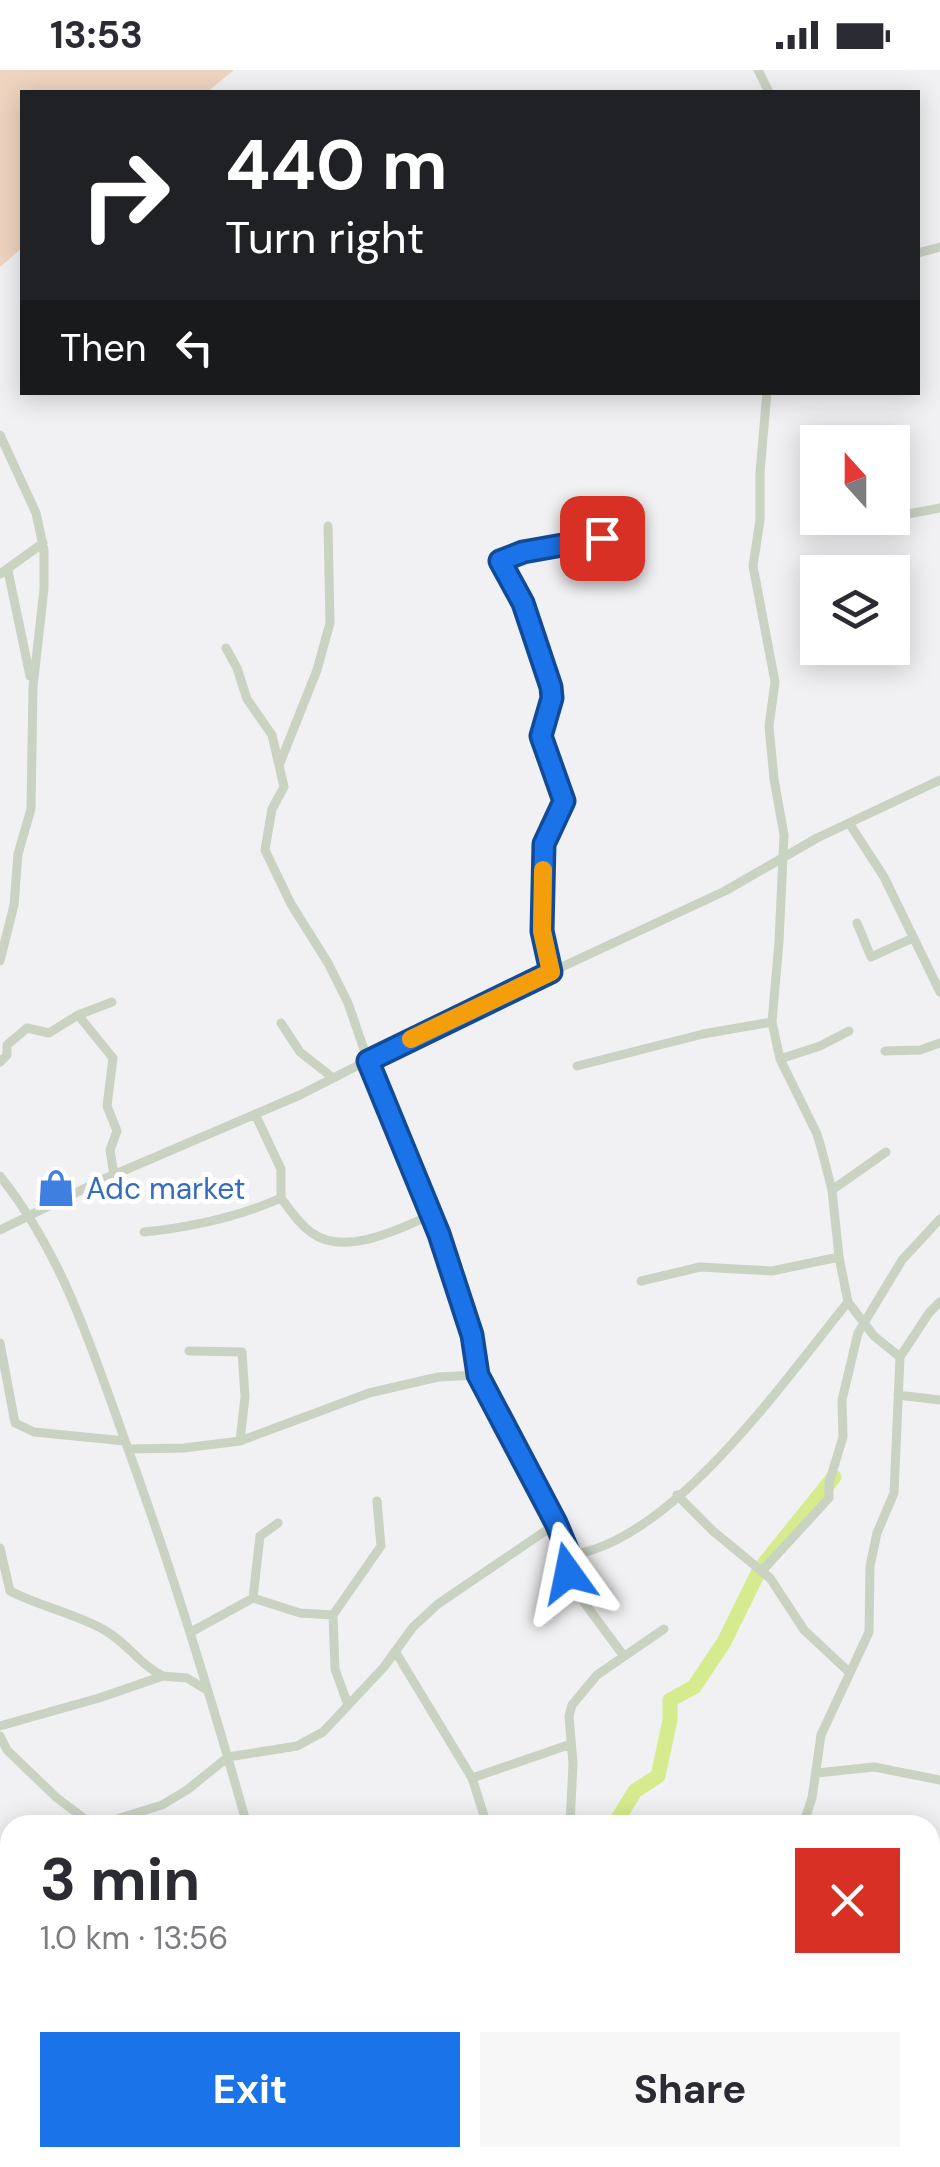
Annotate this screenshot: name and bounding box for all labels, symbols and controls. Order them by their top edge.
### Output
text: 13:53 [50,10,143,60]
text: 440 m [225,120,448,211]
icon: right [60,130,190,260]
text: Turn right [225,208,424,267]
icon: left [167,320,222,375]
text: Then [60,323,147,373]
north arrow [800,425,910,535]
map controls [800,425,910,665]
pin [560,496,645,581]
icon: arrive [575,511,630,566]
button: layers [800,555,910,665]
shop icon: Adc market [35,1167,77,1209]
place label: Adc market [86,1169,246,1208]
position arrow [516,1521,620,1625]
text: 3 min [40,1840,200,1919]
button: close [795,1848,900,1953]
text: 1.0 km · 13:56 [40,1917,228,1959]
button: Exit [40,2032,460,2147]
button: Share [480,2032,900,2147]

